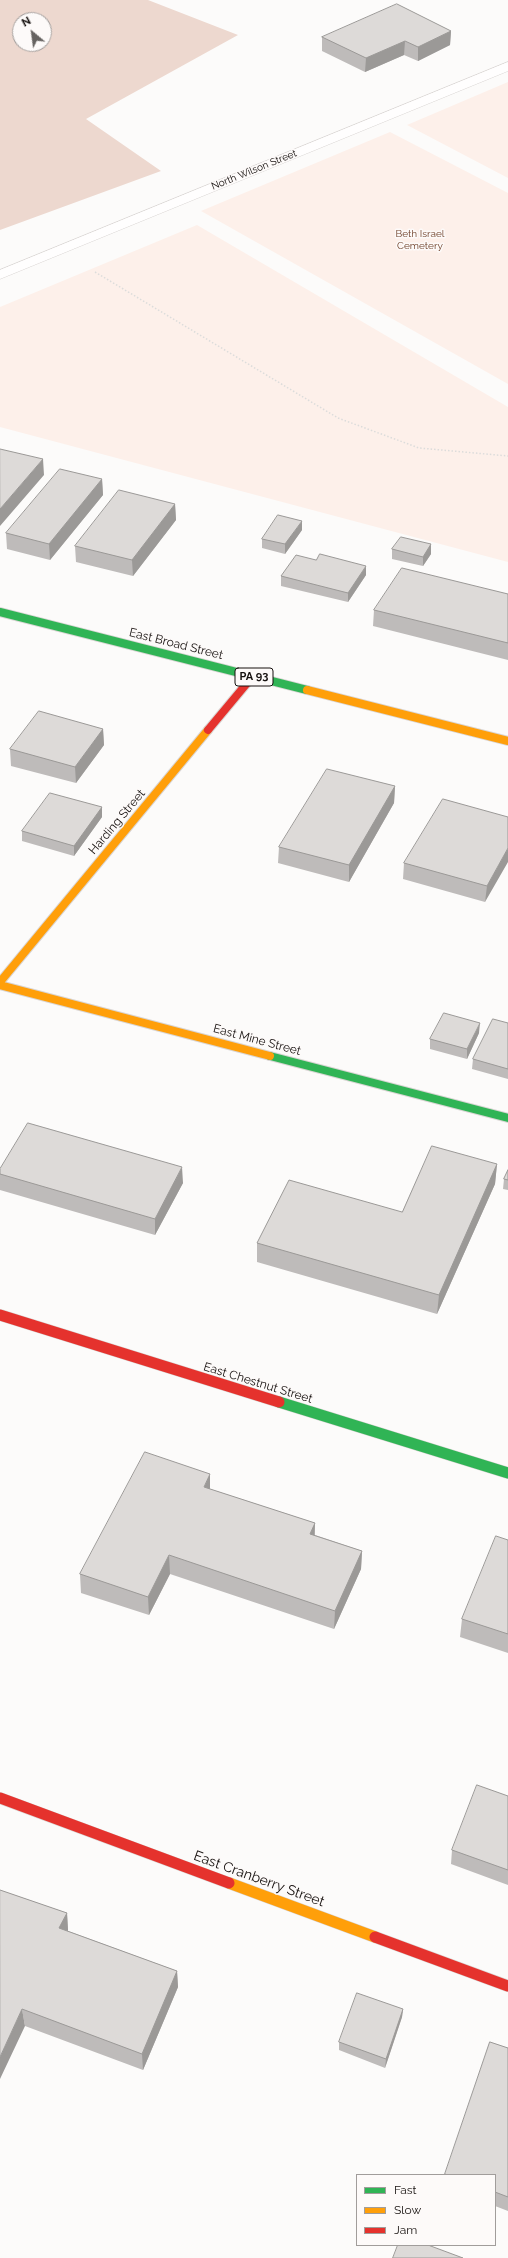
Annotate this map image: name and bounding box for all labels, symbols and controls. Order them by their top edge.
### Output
north arrow [12,12,52,52]
text: N [20,14,33,30]
street label: North Wilson Street [210,147,298,193]
park label: Beth Israel Cemetery [395,228,445,252]
street label: East Broad Street [128,625,224,663]
road number: PA 93 [235,668,273,686]
street label: Harding Street [86,787,148,857]
street label: East Mine Street [212,1021,302,1059]
street label: East Chestnut Street [202,1360,314,1406]
street label: East Cranberry Street [191,1847,327,1911]
legend [356,2174,496,2246]
text: Fast [394,2183,417,2197]
text: Slow [394,2203,421,2217]
text: Jam [394,2223,417,2237]

